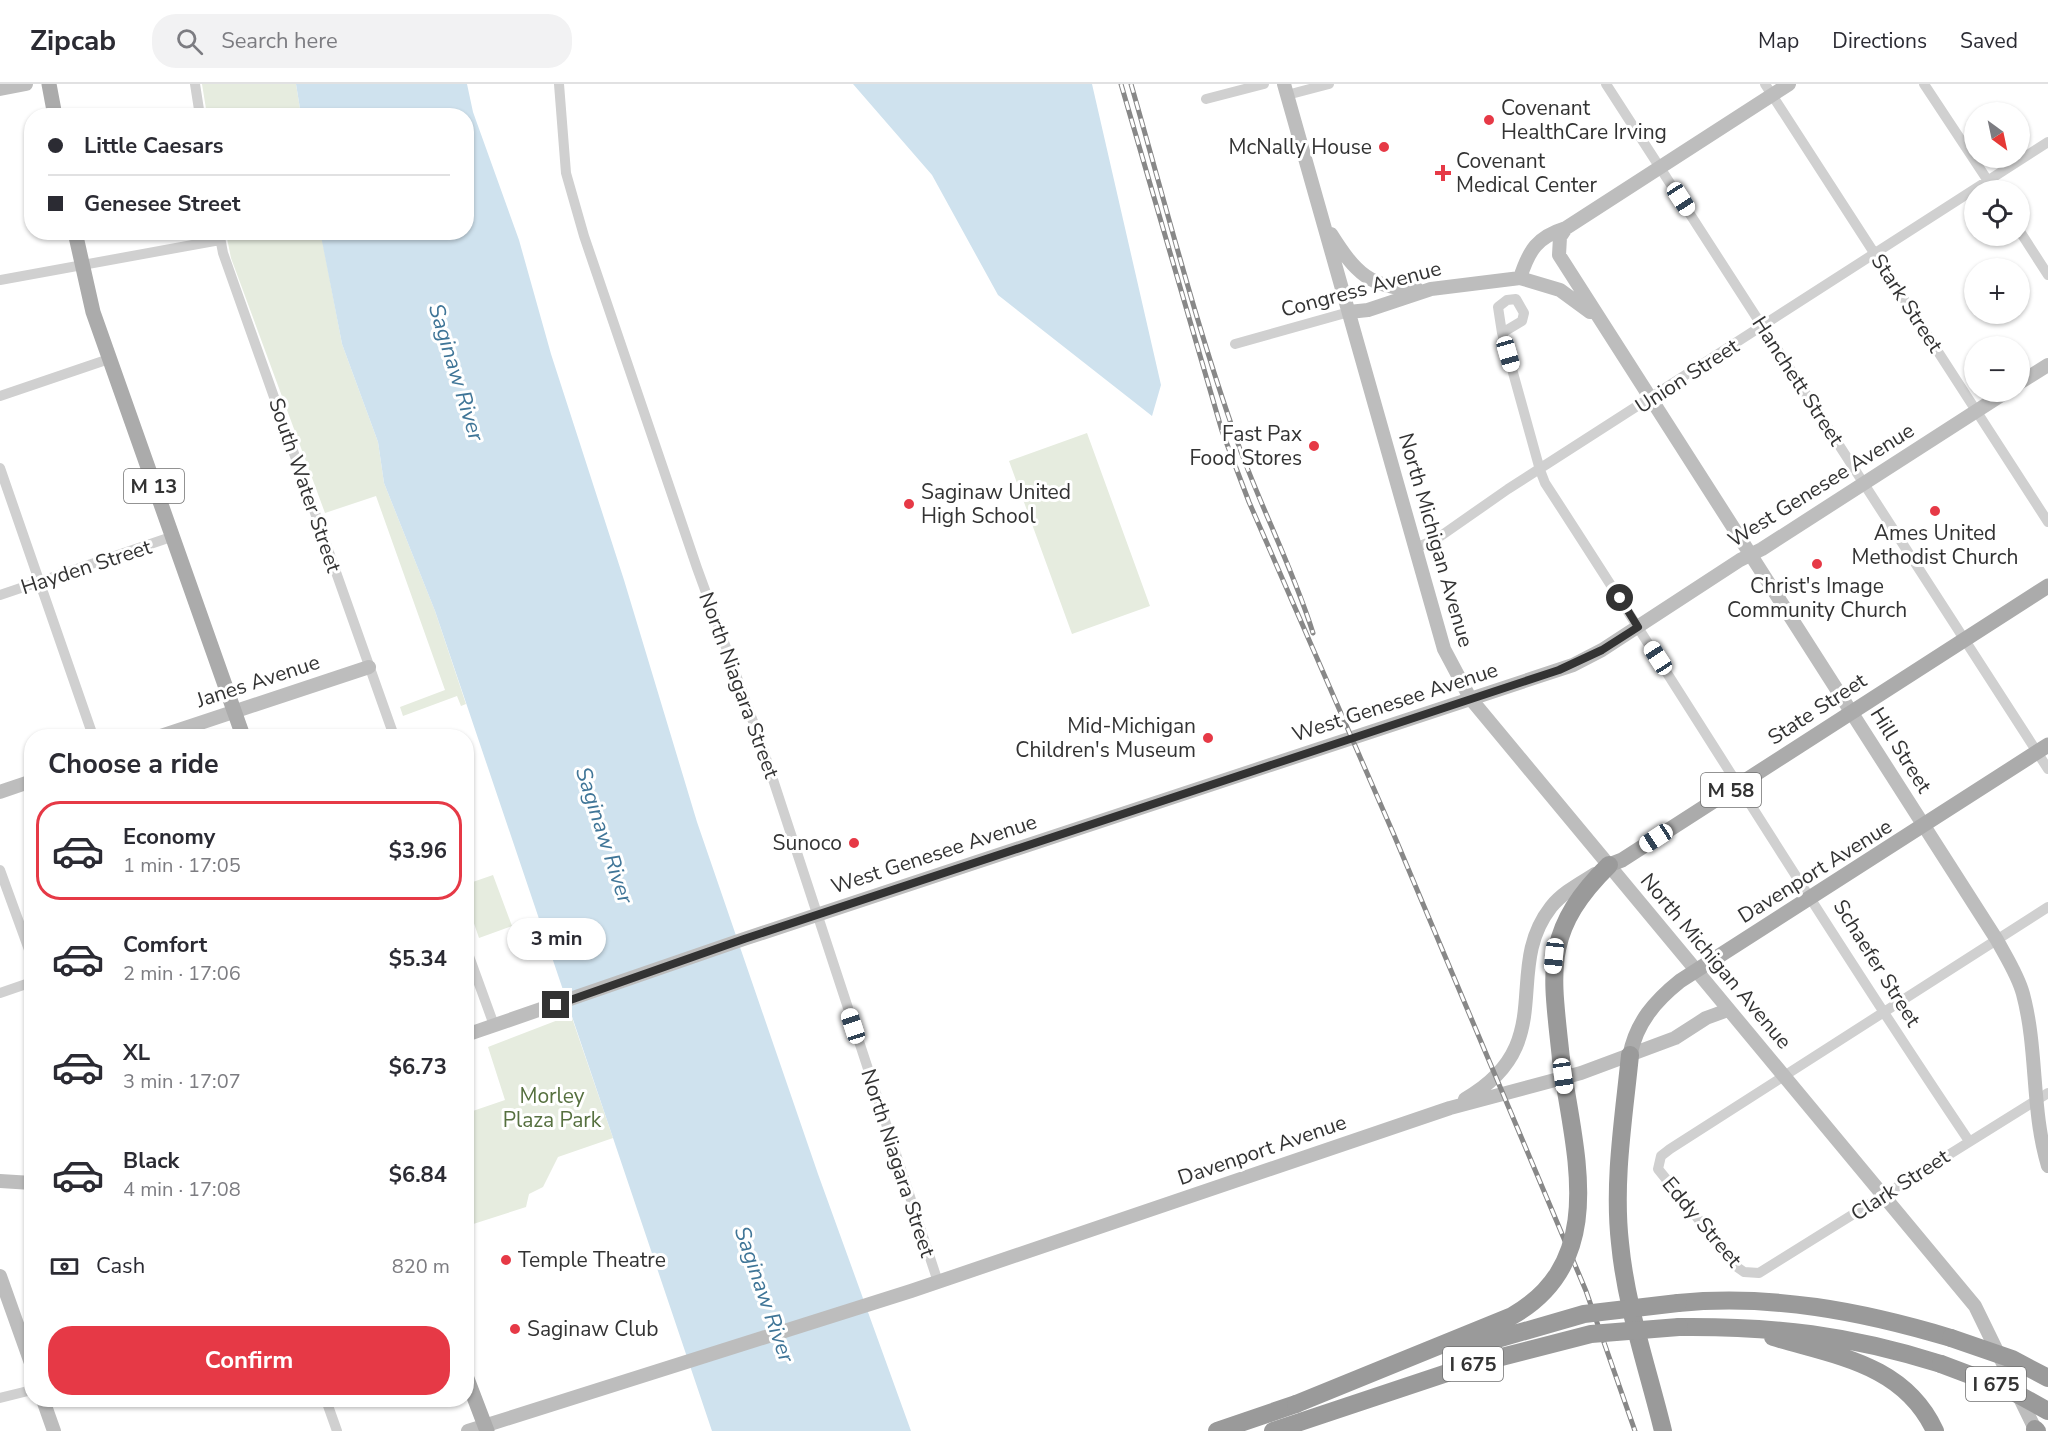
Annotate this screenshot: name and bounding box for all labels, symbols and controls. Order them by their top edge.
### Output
search box [152,14,572,68]
text: Zipcab [30,22,116,60]
icon: search [173,25,206,58]
text: Search here [221,26,338,56]
text: Map [1758,27,1799,55]
text: Directions [1832,27,1927,55]
text: Saved [1960,27,2018,55]
place label: Covenant HealthCare Irving [1501,94,1667,146]
north arrow [1964,102,2030,168]
map controls [1964,102,2030,402]
marker: Covenant HealthCare Irving [1482,113,1496,127]
text: Little Caesars [84,131,224,161]
place label: McNally House [1229,133,1372,161]
marker: McNally House [1377,140,1391,154]
place label: Covenant Medical Center [1456,147,1598,199]
marker: Covenant Medical Center [1434,164,1452,182]
car [1664,179,1698,219]
button: locate [1964,180,2030,246]
text: Genesee Street [84,189,240,219]
street label: Stark Street [1865,248,1950,358]
street label: Congress Avenue [1278,254,1444,324]
button: + [1964,258,2030,324]
water label: Saginaw River [421,300,491,446]
street label: Hanchett Street [1746,311,1851,452]
street label: Union Street [1630,332,1745,420]
car [1494,334,1522,374]
button: − [1964,336,2030,402]
street label: South Water Street [262,394,348,577]
street label: West Genesee Avenue [1723,416,1919,554]
place label: Fast Pax Food Stores [1189,420,1302,472]
street label: North Michigan Avenue [1392,430,1480,650]
marker: Fast Pax Food Stores [1307,439,1321,453]
road number: M 13 [124,469,184,503]
place label: Saginaw United High School [921,478,1071,530]
marker: Saginaw United High School [902,497,916,511]
marker: Ames United Methodist Church [1928,504,1942,518]
place label: Ames United Methodist Church [1852,519,2018,571]
street label: Hayden Street [17,533,155,601]
marker: Christ's Image Community Church [1810,557,1824,571]
place label: Christ's Image Community Church [1727,572,1907,624]
route start [1606,584,1633,611]
street label: North Niagara Street [692,588,786,783]
car [1641,638,1675,678]
street label: Janes Avenue [192,648,323,714]
street label: West Genesee Avenue [1289,656,1501,748]
street label: State Street [1762,666,1872,751]
street label: Hill Street [1864,702,1939,799]
place label: Mid-Michigan Children's Museum [1015,712,1196,764]
marker: Mid-Michigan Children's Museum [1201,731,1215,745]
text: Choose a ride [48,746,219,783]
water label: Saginaw River [568,763,641,909]
road number: M 58 [1701,773,1761,807]
street label: West Genesee Avenue [828,808,1040,900]
street label: Davenport Avenue [1733,812,1897,930]
car [1636,821,1676,855]
text: Economy [123,822,215,852]
icon: car [51,824,105,878]
place label: Sunoco [773,829,842,857]
text: $3.96 [389,836,447,866]
marker: Sunoco [847,836,861,850]
text: 1 min · 17:05 [123,852,241,879]
street label: North Michigan Avenue [1634,867,1798,1055]
street label: Schaefer Street [1827,894,1928,1032]
callout: 3 min [506,918,606,960]
text: 3 min [531,925,582,952]
text: Comfort [123,930,207,960]
icon: car [51,932,105,986]
car [1543,937,1565,975]
text: $5.34 [389,944,447,974]
text: 2 min · 17:06 [123,960,241,987]
route end [542,991,569,1018]
car [839,1006,867,1046]
text: XL [123,1038,150,1068]
icon: car [51,1040,105,1094]
text: $6.73 [389,1052,447,1082]
car [1552,1057,1574,1095]
street label: North Niagara Street [854,1065,942,1261]
text: 3 min · 17:07 [123,1068,241,1095]
park label: Morley Plaza Park [503,1082,602,1134]
street label: Davenport Avenue [1174,1108,1350,1192]
street label: Clark Street [1845,1142,1955,1227]
text: Black [123,1146,179,1176]
icon: car [51,1148,105,1202]
text: $6.84 [389,1160,447,1190]
street label: Eddy Street [1656,1171,1749,1274]
text: 4 min · 17:08 [123,1176,241,1203]
water label: Saginaw River [727,1222,802,1367]
place label: Temple Theatre [518,1246,666,1274]
icon: cash [48,1250,81,1283]
text: Cash [96,1251,145,1281]
text: 820 m [392,1253,450,1280]
marker: Temple Theatre [499,1253,513,1267]
place label: Saginaw Club [527,1315,659,1343]
marker: Saginaw Club [508,1322,522,1336]
button: Confirm [48,1326,450,1395]
road number: I 675 [1443,1347,1503,1381]
road number: I 675 [1966,1367,2026,1401]

